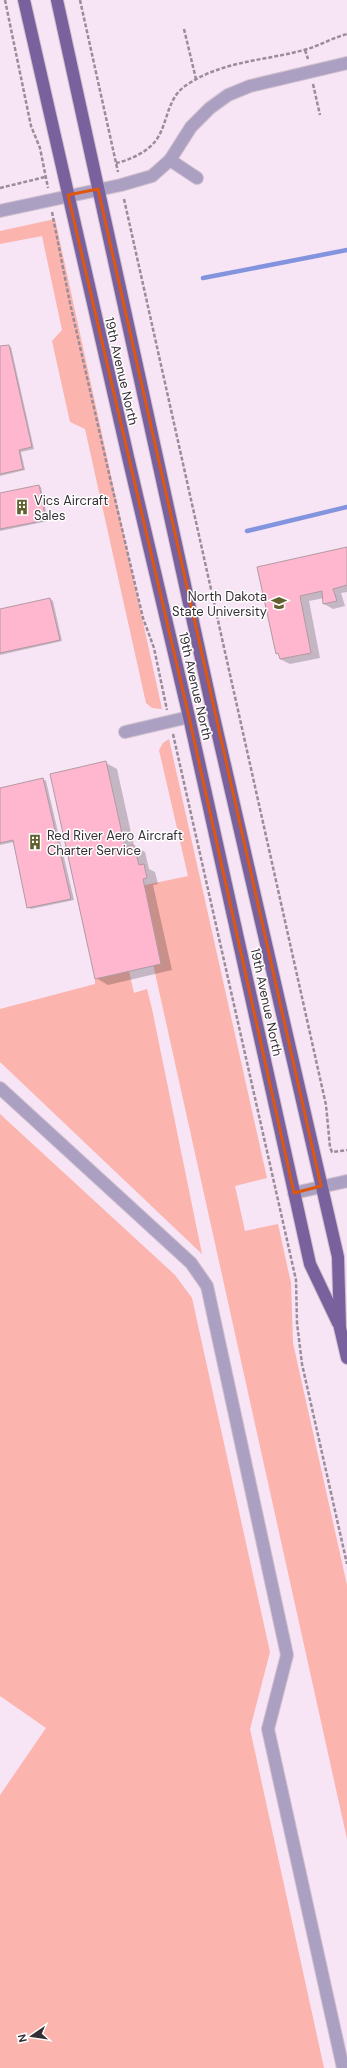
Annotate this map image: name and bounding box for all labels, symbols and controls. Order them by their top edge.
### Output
street label: 19th Avenue North [101,316,142,427]
place label: Vics Aircraft Sales [34,492,108,524]
building icon: Vics Aircraft Sales [13,498,31,516]
place label: North Dakota State University [172,588,267,620]
school or university icon: North Dakota State University [270,594,288,612]
street label: 19th Avenue North [175,631,216,742]
place label: Red River Aero Aircraft Charter Service [47,827,183,859]
building icon: Red River Aero Aircraft Charter Service [26,833,44,851]
street label: 19th Avenue North [247,947,286,1058]
north arrow [12,2016,52,2056]
text: N [15,2033,30,2044]

